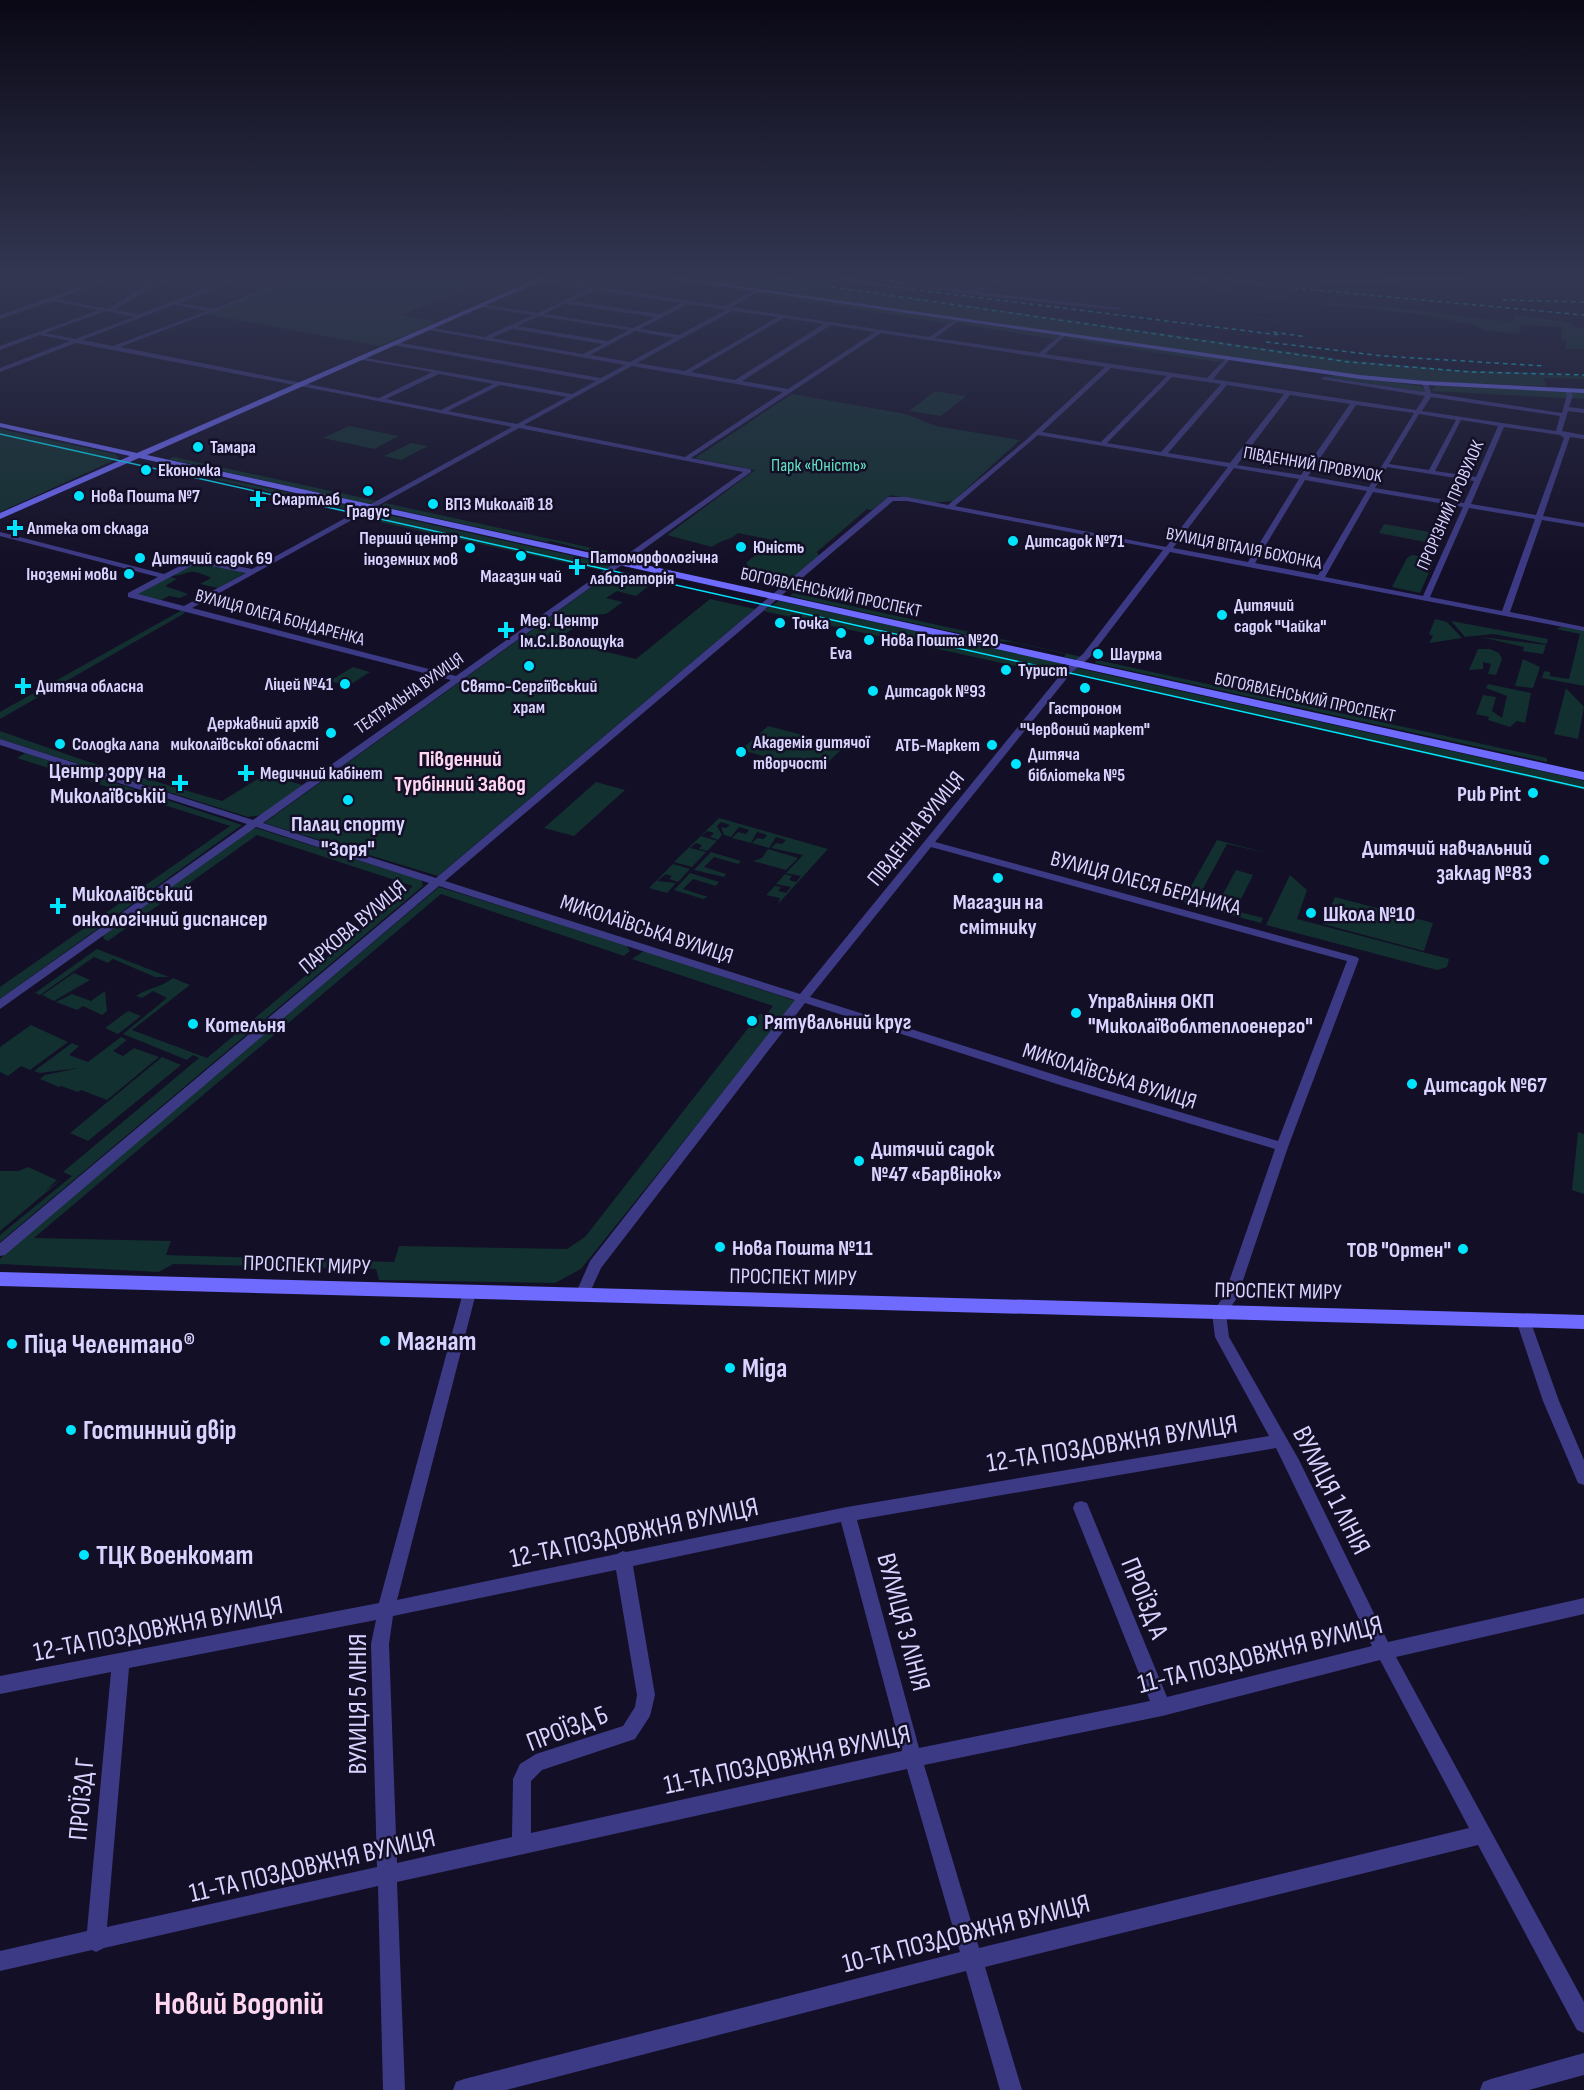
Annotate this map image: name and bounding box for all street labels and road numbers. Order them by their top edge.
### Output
street label: ПРОРІЗНИЙ ПРОВУЛОК [1412,436,1489,573]
street label: ПІВДЕННИЙ ПРОВУЛОК [1242,442,1385,487]
street label: ВУЛИЦЯ ВІТАЛІЯ БОХОНКА [1164,523,1324,574]
street label: БОГОЯВЛЕНСЬКИЙ ПРОСПЕКТ [739,563,923,622]
street label: ВУЛИЦЯ ОЛЕГА БОНДАРЕНКА [193,585,367,650]
street label: ТЕАТРАЛЬНА ВУЛИЦЯ [351,648,468,739]
street label: БОГОЯВЛЕНСЬКИЙ ПРОСПЕКТ [1213,668,1397,727]
street label: ПІВДЕННА ВУЛИЦЯ [862,766,971,892]
street label: ВУЛИЦЯ ОЛЕСЯ БЕРДНИКА [1048,845,1244,922]
street label: ПАРКОВА ВУЛИЦЯ [294,874,412,980]
street label: МИКОЛАЇВСЬКА ВУЛИЦЯ [556,889,737,970]
street label: МИКОЛАЇВСЬКА ВУЛИЦЯ [1019,1037,1200,1116]
street label: ПРОСПЕКТ МИРУ [243,1250,372,1281]
street label: ПРОСПЕКТ МИРУ [729,1263,858,1292]
street label: ПРОСПЕКТ МИРУ [1214,1277,1343,1306]
street label: 12-ТА ПОЗДОВЖНЯ ВУЛИЦЯ [985,1408,1240,1480]
street label: ВУЛИЦЯ 1 ЛІНІЯ [1285,1421,1377,1560]
street label: 12-ТА ПОЗДОВЖНЯ ВУЛИЦЯ [507,1491,761,1575]
street label: ВУЛИЦЯ 3 ЛІНІЯ [869,1550,937,1695]
street label: ПРОЇЗД А [1113,1553,1175,1644]
street label: 12-ТА ПОЗДОВЖНЯ ВУЛИЦЯ [31,1589,286,1669]
street label: 11-ТА ПОЗДОВЖНЯ ВУЛИЦЯ [1134,1609,1386,1701]
street label: ВУЛИЦЯ 5 ЛІНІЯ [342,1634,374,1774]
street label: ПРОЇЗД Б [522,1699,613,1759]
street label: 11-ТА ПОЗДОВЖНЯ ВУЛИЦЯ [661,1718,914,1802]
street label: ПРОЇЗД Г [62,1756,102,1842]
street label: 11-ТА ПОЗДОВЖНЯ ВУЛИЦЯ [186,1822,438,1910]
street label: 10-ТА ПОЗДОВЖНЯ ВУЛИЦЯ [839,1888,1093,1980]

